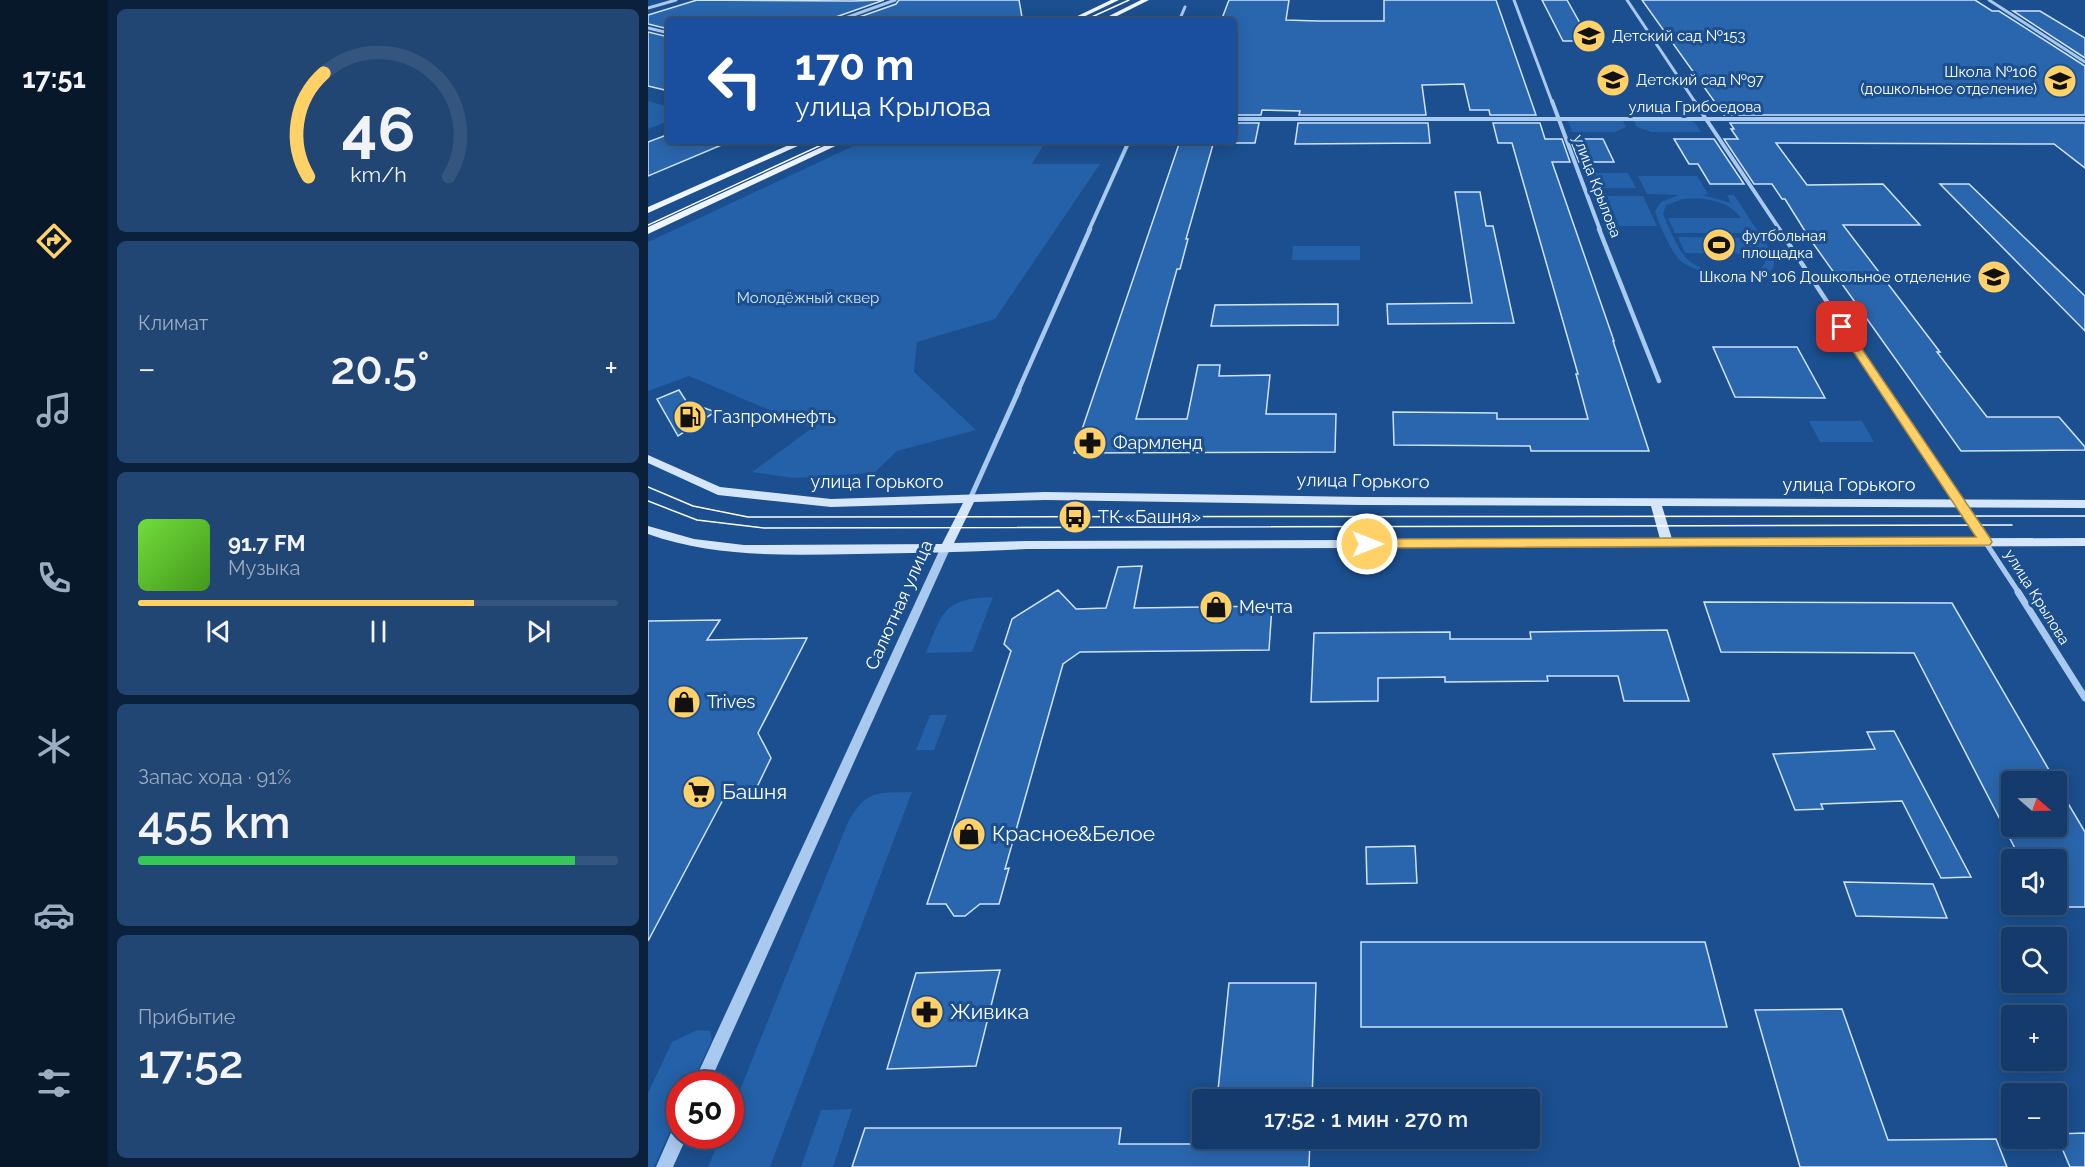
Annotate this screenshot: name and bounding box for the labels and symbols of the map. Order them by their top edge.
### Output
school or university icon: Детский сад №153 [1571,18,1607,54]
place label: Детский сад №153 [1612,27,1746,45]
school or university icon: Детский сад №97 [1595,62,1631,98]
place label: Школа №106 (дошкольное отделение) [1860,63,2037,98]
school or university icon: Школа №106 (дошкольное отделение) [2042,63,2078,99]
place label: Детский сад №97 [1636,71,1764,89]
street label: улица Грибоедова [1629,98,1761,116]
street label: улица Крылова [1569,132,1625,240]
sports icon: футбольная площадка [1701,227,1737,263]
place label: футбольная площадка [1742,227,1826,262]
school or university icon: Школа № 106 Дошкольное отделение [1976,259,2012,295]
place label: Школа № 106 Дошкольное отделение [1699,268,1971,286]
park label: Молодёжный сквер [737,289,879,307]
pin [1816,301,1867,352]
fuel station icon: Газпромнефть [672,399,708,435]
place label: Газпромнефть [713,406,836,427]
pharmacy icon: Фармленд [1072,425,1108,461]
place label: Фармленд [1113,432,1203,453]
street label: улица Горького [1296,469,1430,492]
street label: улица Горького [811,471,944,492]
street label: улица Горького [1783,474,1916,495]
bus stop icon: ТК «Башня» [1057,499,1093,535]
place label: ТК «Башня» [1098,506,1201,527]
position arrow [1335,512,1399,576]
street label: Салютная улица [861,537,937,673]
street label: улица Крылова [2001,546,2073,648]
shop icon: Мечта [1198,589,1234,625]
place label: Мечта [1239,596,1293,617]
shop icon: Trives [666,684,702,720]
place label: Trives [707,691,755,712]
north arrow [2001,771,2067,837]
supermarket icon: Башня [681,774,717,810]
place label: Башня [722,779,787,804]
shop icon: Красное&Белое [951,816,987,852]
place label: Красное&Белое [992,821,1155,846]
pharmacy icon: Живика [909,994,945,1030]
place label: Живика [950,999,1029,1024]
speed limit sign: 50 [666,1071,744,1149]

